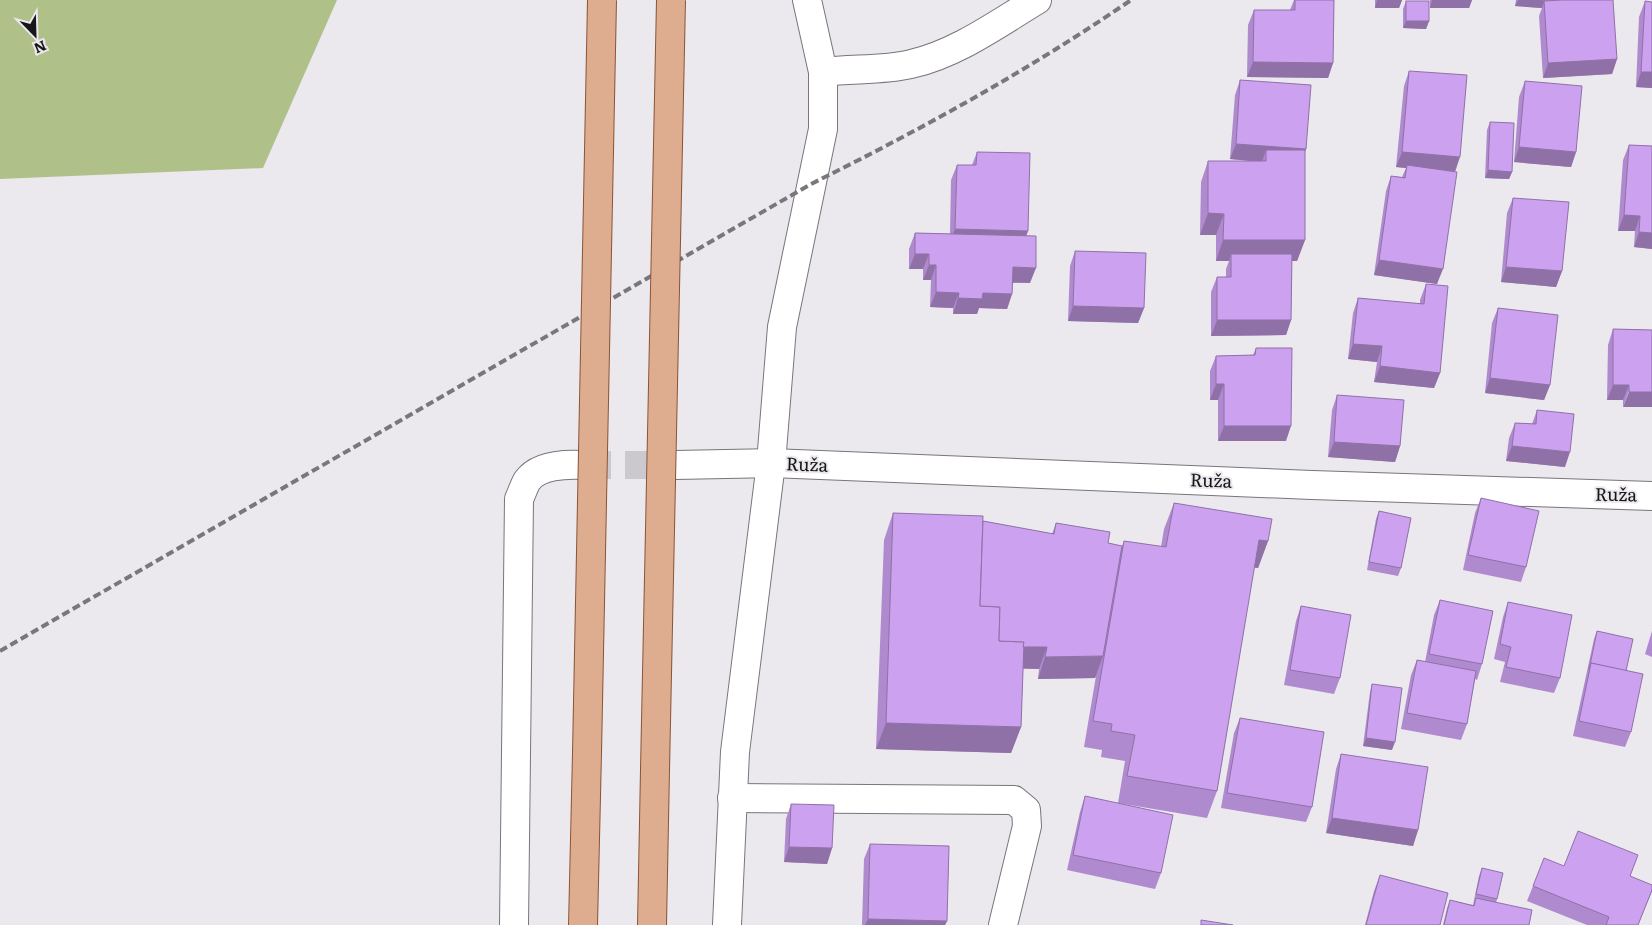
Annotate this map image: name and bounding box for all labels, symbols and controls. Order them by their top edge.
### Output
north arrow [10,10,60,60]
text: N [31,36,50,59]
street label: Ruža [786,449,829,478]
street label: Ruža [1190,465,1233,494]
street label: Ruža [1595,480,1638,507]

